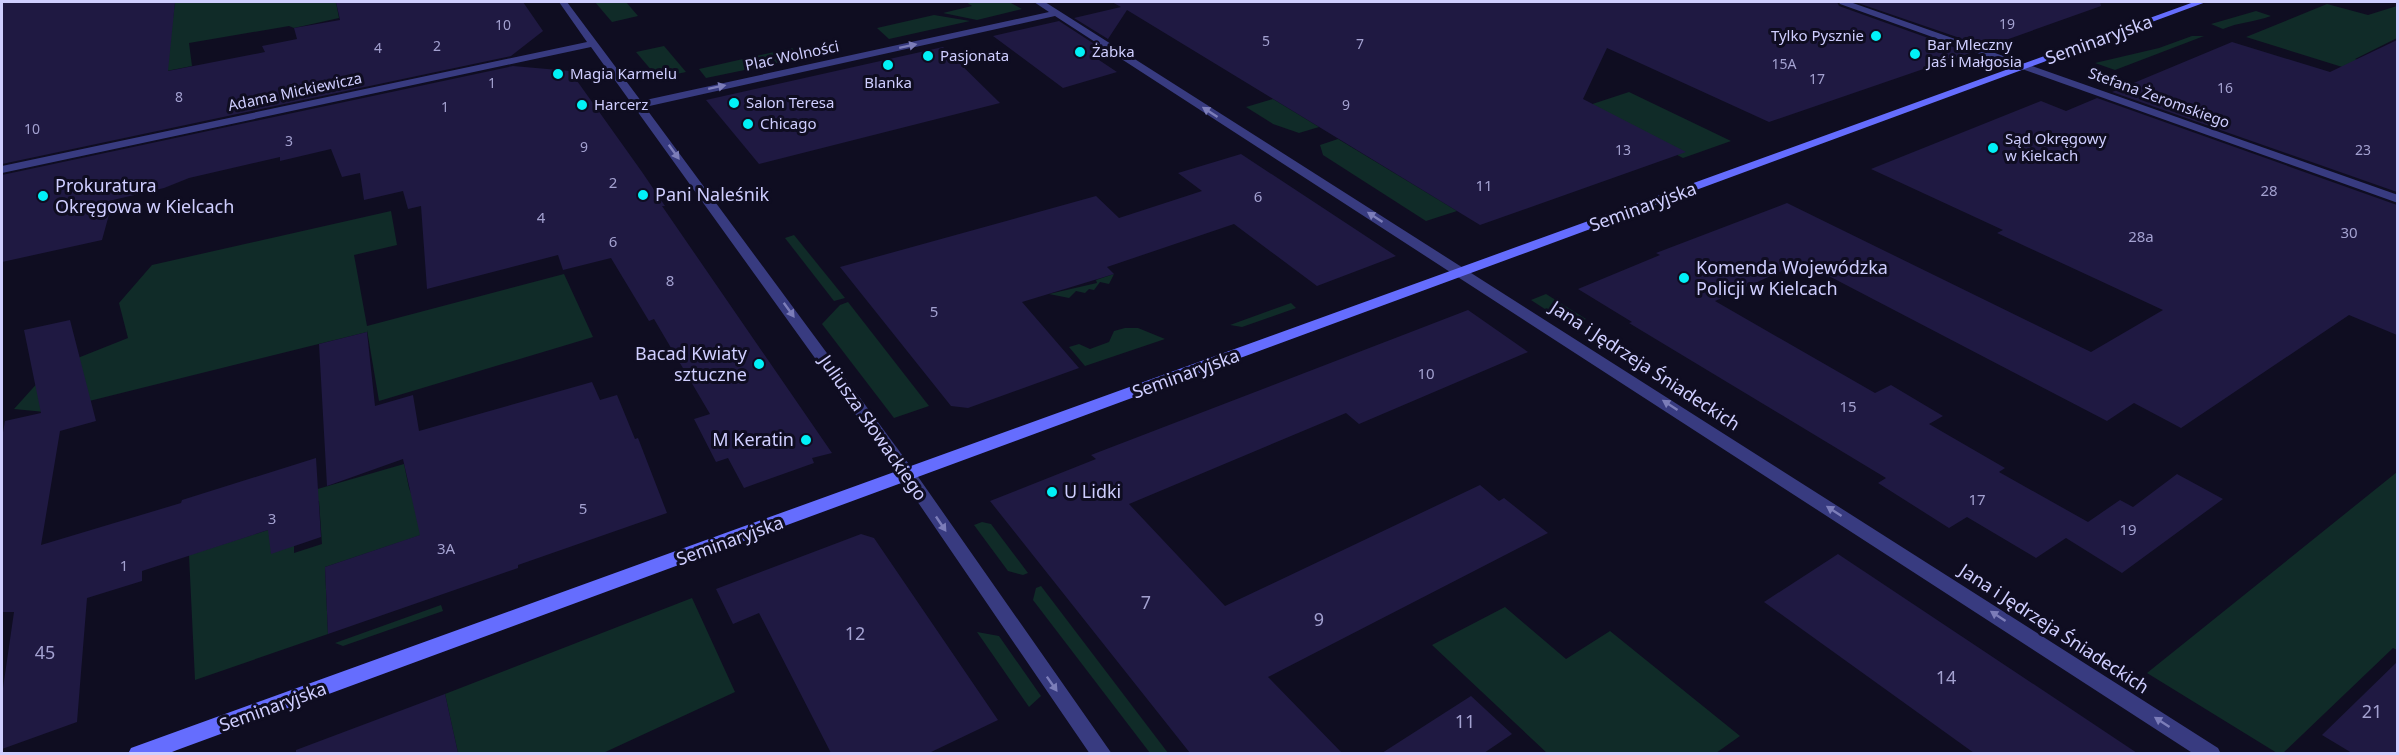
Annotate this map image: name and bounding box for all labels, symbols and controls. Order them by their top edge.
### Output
street label: Seminaryjska [2042,9,2156,70]
house number: 19 [1999,14,2015,33]
house number: 10 [495,15,511,34]
place label: Tylko Pysznie [1771,25,1864,45]
marker: Tylko Pysznie [1869,29,1883,43]
house number: 5 [1262,31,1270,50]
house number: 7 [1356,34,1364,53]
place label: Bar Mleczny Jaś i Małgosia [1925,34,2022,71]
street label: Plac Wolności [743,35,841,75]
house number: 2 [433,36,441,55]
house number: 4 [374,38,382,57]
one-way arrow [898,41,917,50]
place label: Żabka [1092,41,1135,61]
place label: Pasjonata [940,45,1009,65]
marker: Żabka [1073,45,1087,59]
marker: Bar Mleczny Jaś i Małgosia [1908,47,1922,61]
marker: Pasjonata [921,49,935,63]
house number: 15A [1772,54,1797,73]
marker: Blanka [881,58,895,72]
street label: Stefana Żeromskiego [2086,62,2233,132]
place label: Magia Karmelu [570,63,677,83]
street label: Adama Mickiewicza [226,67,364,115]
marker: Magia Karmelu [551,67,565,81]
house number: 17 [1809,69,1825,88]
place label: Blanka [864,72,912,92]
house number: 1 [488,73,496,92]
house number: 16 [2217,78,2233,97]
one-way arrow [708,82,726,92]
house number: 8 [175,87,183,106]
place label: Salon Teresa [746,92,834,112]
place label: Harcerz [594,94,648,114]
house number: 9 [1342,95,1350,114]
marker: Salon Teresa [727,96,741,110]
house number: 1 [441,97,449,116]
marker: Harcerz [575,98,589,112]
one-way arrow [1202,106,1219,117]
place label: Chicago [760,113,817,133]
marker: Chicago [741,117,755,131]
house number: 10 [24,119,40,138]
place label: Sąd Okręgowy w Kielcach [2005,128,2107,165]
house number: 3 [285,131,293,150]
house number: 9 [580,137,588,156]
house number: 13 [1615,140,1631,159]
house number: 23 [2355,140,2371,159]
marker: Sąd Okręgowy w Kielcach [1986,141,2000,155]
one-way arrow [668,144,680,160]
house number: 2 [609,172,617,192]
place label: Prokuratura Okręgowa w Kielcach [55,173,234,218]
house number: 11 [1475,175,1493,195]
street label: Seminaryjska [1586,176,1700,237]
house number: 28 [2260,180,2278,200]
place label: Pani Naleśnik [655,182,769,206]
house number: 6 [1254,186,1262,206]
marker: Pani Naleśnik [636,188,650,202]
marker: Prokuratura Okręgowa w Kielcach [36,189,50,203]
house number: 4 [537,207,546,227]
one-way arrow [1367,211,1383,223]
house number: 30 [2340,222,2358,242]
house number: 28a [2128,226,2154,246]
house number: 6 [609,231,617,251]
place label: Komenda Wojewódzka Policji w Kielcach [1696,255,1888,300]
house number: 8 [666,270,674,290]
marker: Komenda Wojewódzka Policji w Kielcach [1677,271,1691,285]
street label: Jana i Jędrzeja Śniadeckich [1544,294,1745,436]
one-way arrow [783,301,795,317]
house number: 5 [930,301,938,321]
place label: Bacad Kwiaty sztuczne [635,341,748,386]
street label: Seminaryjska [1129,343,1243,404]
street label: Juliusza Słowackiego [813,348,933,505]
marker: Bacad Kwiaty sztuczne [752,357,766,371]
house number: 10 [1417,363,1435,383]
house number: 15 [1839,396,1857,416]
one-way arrow [1662,400,1678,411]
place label: M Keratin [712,427,794,451]
marker: M Keratin [799,433,813,447]
place label: U Lidki [1064,479,1121,503]
marker: U Lidki [1045,485,1059,499]
house number: 17 [1968,489,1986,509]
house number: 5 [579,498,587,518]
one-way arrow [1826,506,1842,517]
house number: 3 [268,508,276,528]
street label: Seminaryjska [673,510,787,571]
one-way arrow [935,515,947,531]
house number: 19 [2119,519,2137,539]
house number: 3A [437,538,455,558]
house number: 1 [120,555,128,575]
street label: Jana i Jędrzeja Śniadeckich [1953,557,2154,699]
house number: 7 [1141,590,1151,614]
house number: 9 [1314,607,1324,631]
one-way arrow [1990,611,2006,622]
house number: 12 [845,621,865,645]
house number: 45 [35,640,55,664]
house number: 14 [1936,665,1956,689]
street label: Seminaryjska [216,676,330,737]
one-way arrow [1046,676,1058,692]
house number: 21 [2362,699,2382,723]
house number: 11 [1455,709,1475,733]
one-way arrow [2154,717,2170,728]

